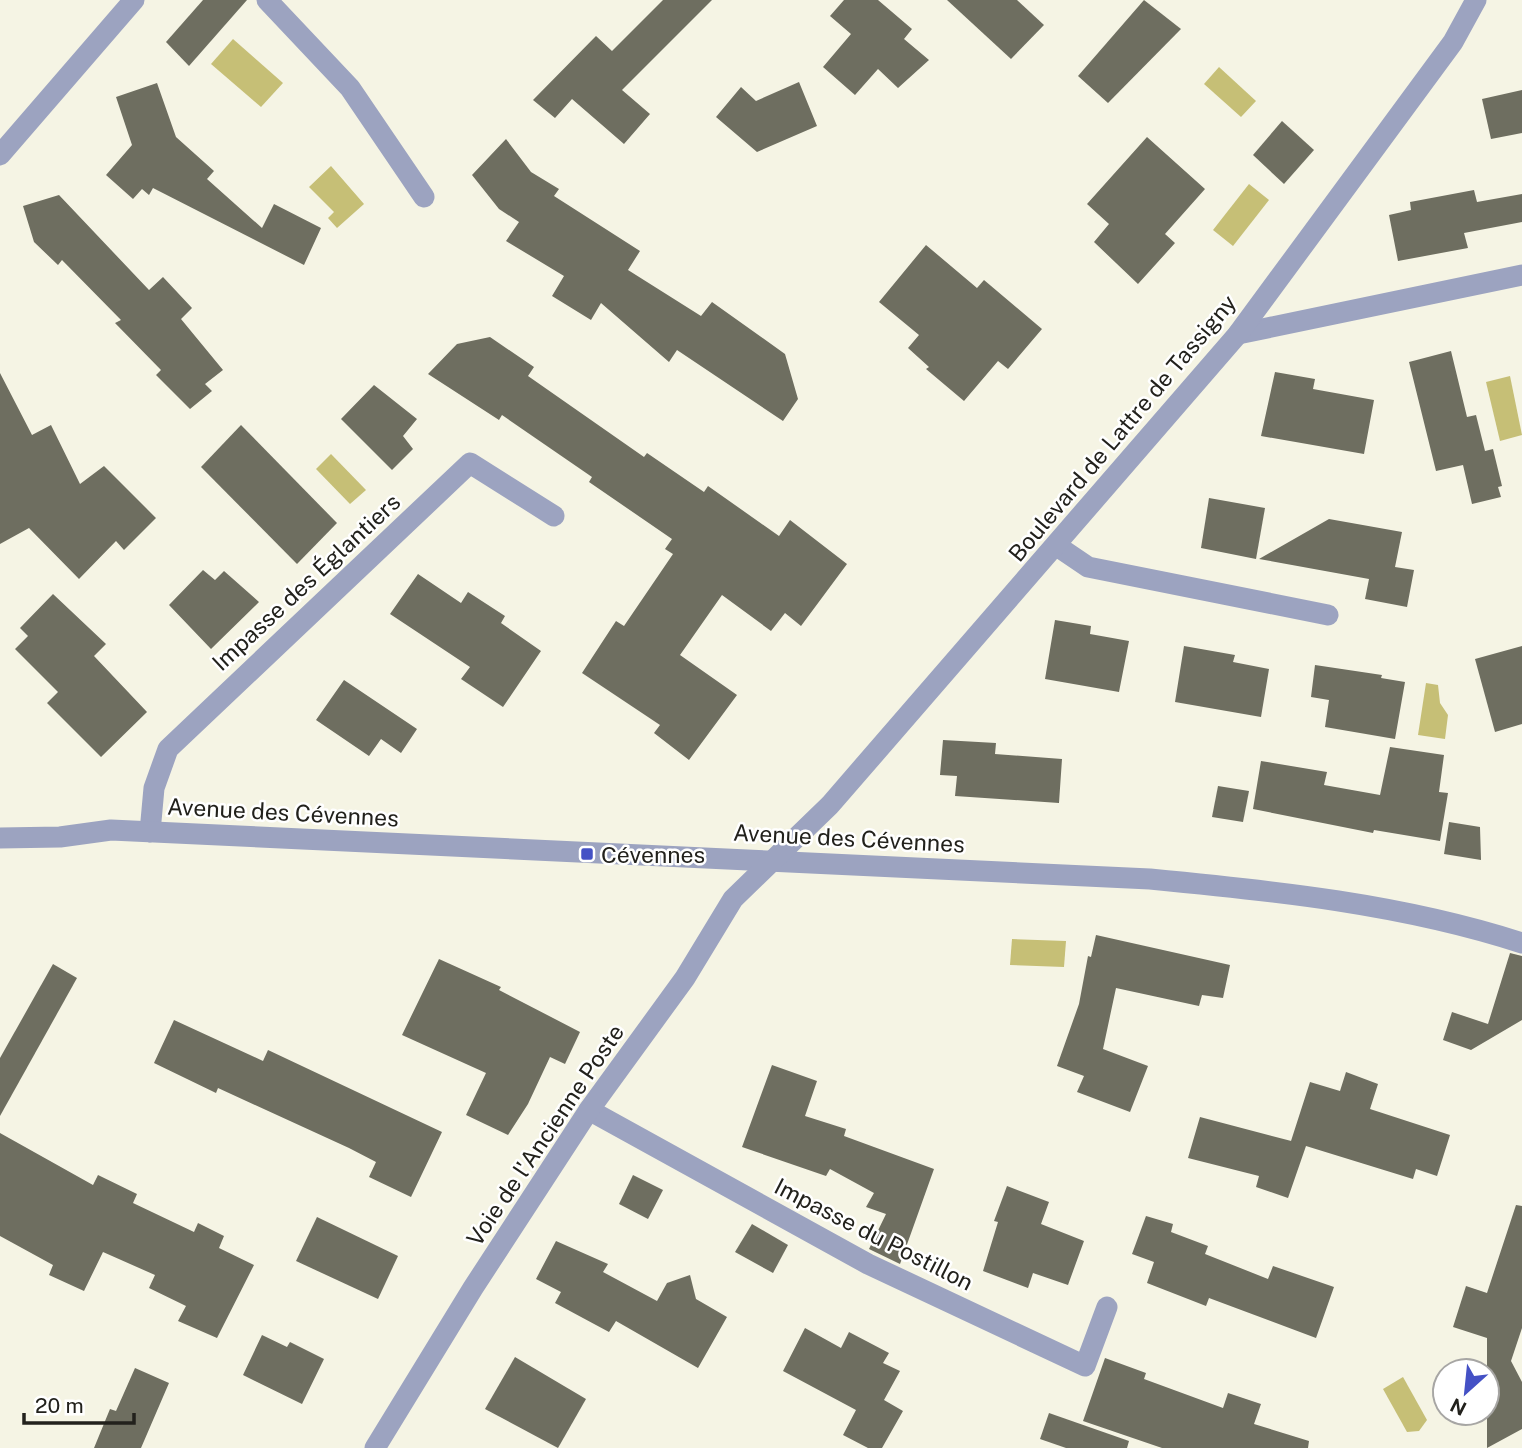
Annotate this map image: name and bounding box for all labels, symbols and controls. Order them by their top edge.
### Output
street label: Boulevard de Lattre de Tassigny [1003,289,1241,567]
street label: Impasse des Églantiers [207,488,405,676]
street label: Avenue des Cévennes [166,792,400,832]
street label: Avenue des Cévennes [732,818,966,858]
place label: Cévennes [601,841,705,868]
marker: Cévennes [579,846,595,862]
street label: Voie de l'Ancienne Poste [461,1019,629,1251]
street label: Impasse du Postillon [770,1172,978,1296]
north arrow [1431,1357,1501,1427]
scale bar [24,1382,135,1426]
text: 20 m [35,1393,84,1418]
text: N [1447,1394,1470,1420]

